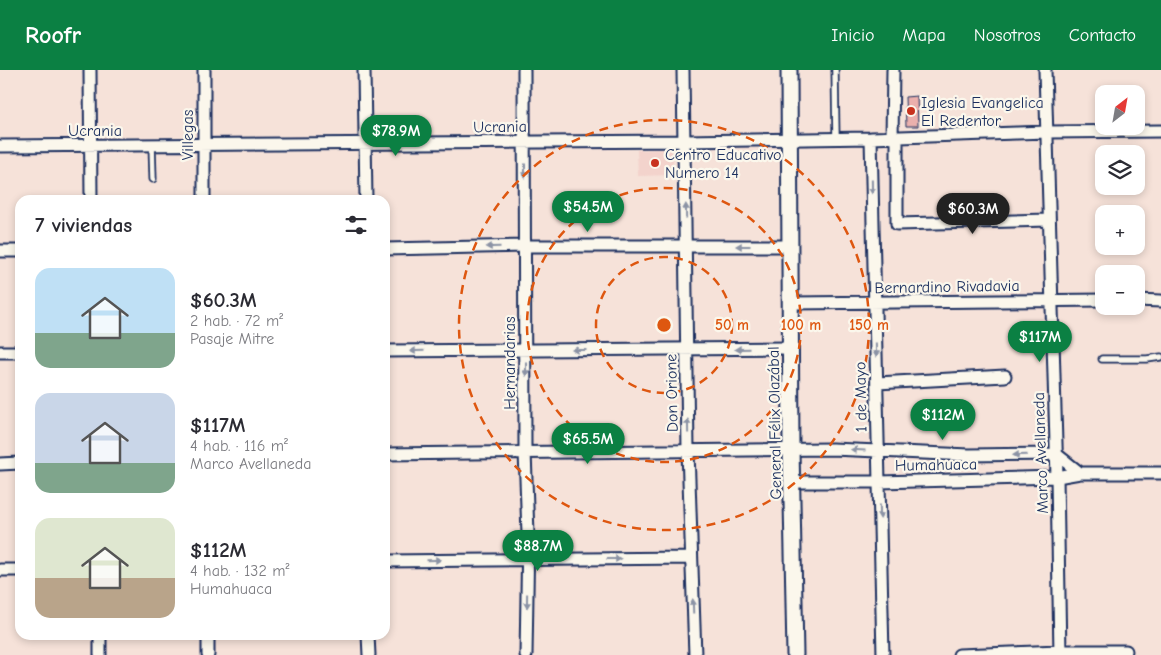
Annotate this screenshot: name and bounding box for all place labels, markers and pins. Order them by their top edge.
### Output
place label: Iglesia Evangelica El Redentor [921,94,1044,130]
marker: Iglesia Evangelica El Redentor [905,105,917,117]
pin: $78.9M [355,114,437,157]
place label: Centro Educativo Numero 14 [665,146,781,182]
marker: Centro Educativo Numero 14 [649,157,661,169]
pin: $54.5M [547,190,629,233]
pin: $60.3M [932,192,1014,235]
centre of rings [655,316,673,334]
pin: $117M [1005,320,1075,363]
pin: $112M [908,398,978,441]
pin: $65.5M [547,422,629,465]
pin: $88.7M [497,530,579,572]

